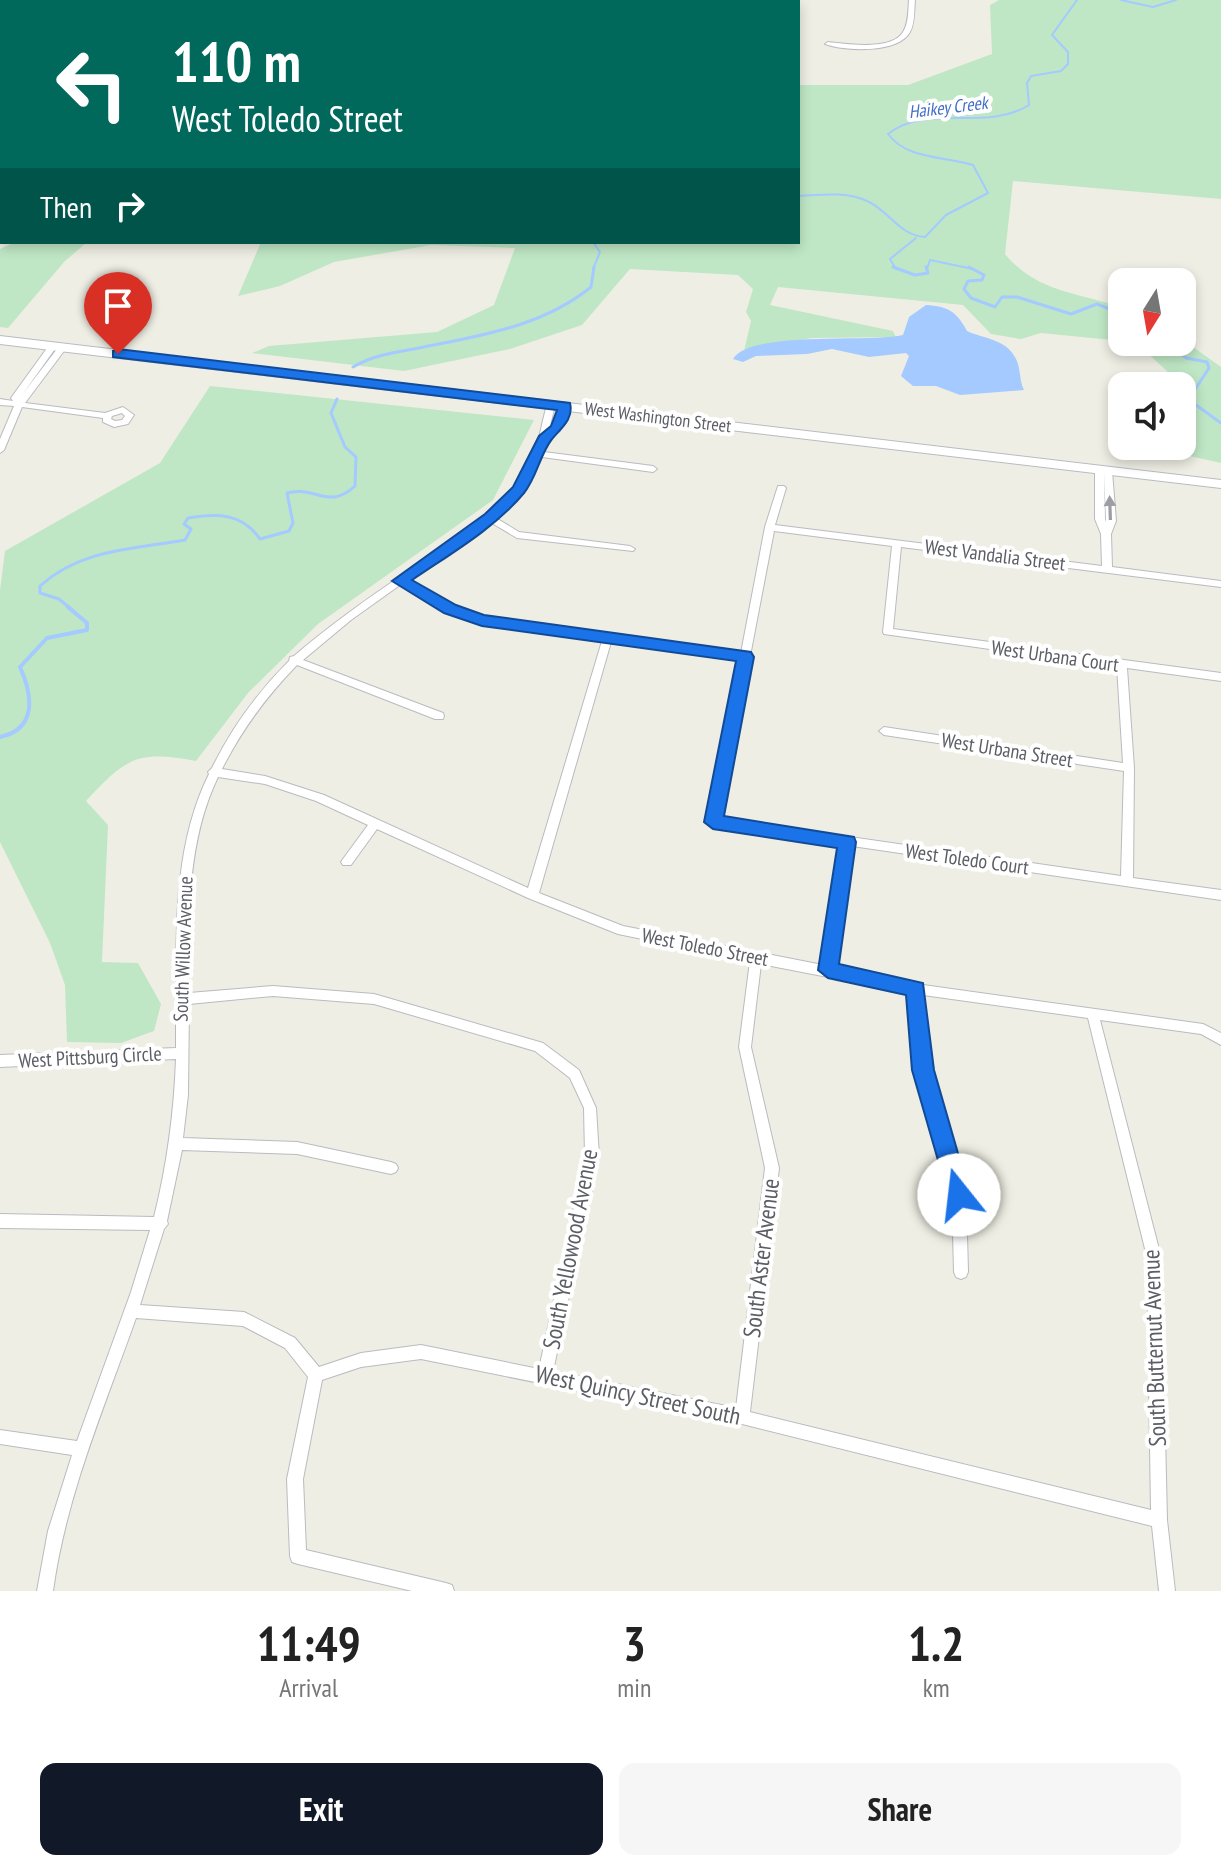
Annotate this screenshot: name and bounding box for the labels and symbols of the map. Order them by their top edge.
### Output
water label: Haikey Creek [907,91,991,123]
north arrow [1108,268,1196,356]
pin [84,272,152,354]
street label: West Washington Street [584,397,733,437]
one-way arrow [1104,495,1117,520]
street label: West Vandalia Street [923,533,1067,577]
street label: West Urbana Court [990,634,1121,678]
street label: West Urbana Street [940,727,1075,773]
street label: West Toledo Court [904,837,1031,881]
street label: South Willow Avenue [167,876,199,1022]
street label: West Toledo Street [640,922,771,972]
street label: West Pittsburg Circle [18,1040,162,1074]
street label: South Yellowood Avenue [535,1146,605,1352]
position arrow [917,1153,1001,1237]
street label: South Aster Avenue [736,1177,786,1339]
street label: South Butternut Avenue [1135,1249,1173,1447]
street label: West Quincy Street South [533,1358,743,1432]

